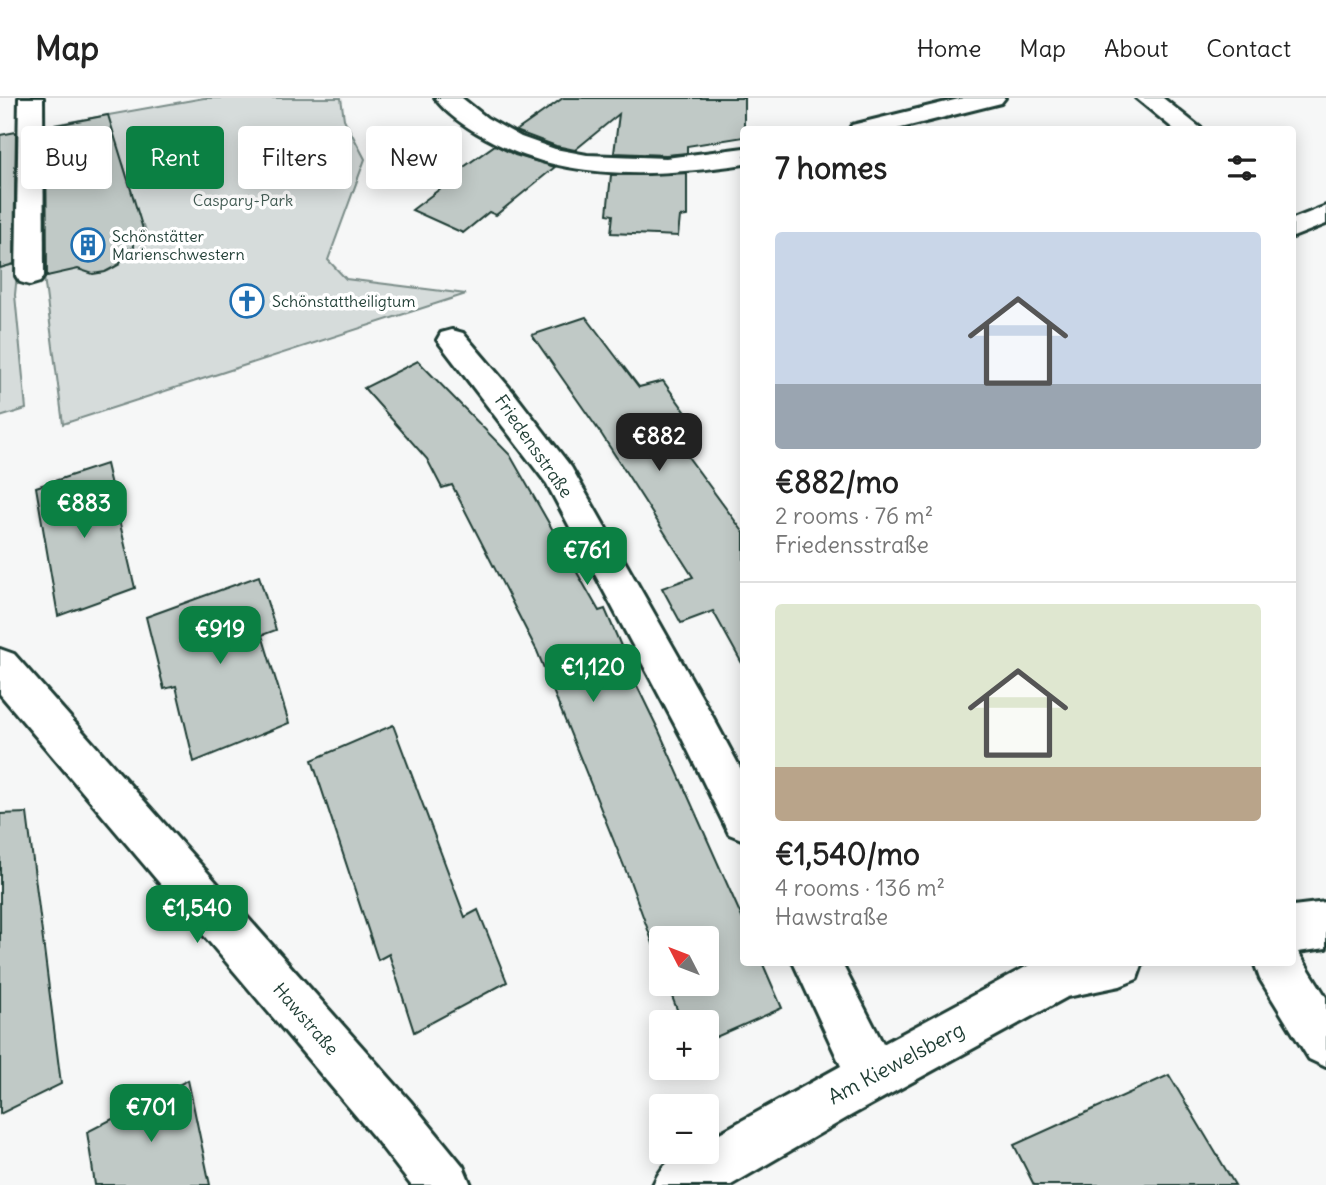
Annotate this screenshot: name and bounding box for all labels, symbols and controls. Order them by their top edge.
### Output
text: Map [35,27,99,69]
text: Home [917,33,981,63]
text: Map [1019,33,1066,63]
text: About [1104,33,1168,63]
text: Contact [1206,33,1291,63]
chip: Buy [21,126,112,189]
chip: Rent [126,126,224,189]
chip: Filters [238,126,352,189]
chip: New [366,126,462,189]
text: 7 homes [775,149,887,187]
icon: filters [1223,149,1261,187]
park label: Caspary-Park [193,190,293,210]
building icon: Schönstätter Marienschwestern [69,226,107,264]
place label: Schönstätter Marienschwestern [112,226,245,264]
icon: home [955,278,1081,404]
church icon: Schönstattheiligtum [228,282,266,320]
place label: Schönstattheiligtum [272,291,415,311]
street label: Friedensstraße [490,390,578,502]
pin: €882 [618,414,700,473]
text: €882 [632,421,686,450]
text: €882/mo [775,463,899,501]
pin: €883 [43,480,125,540]
text: €883 [57,488,111,517]
text: 2 rooms · 76 m² [775,501,933,530]
pin: €761 [546,528,628,587]
text: Friedensstraße [775,530,929,559]
text: €761 [563,535,611,564]
pin: €919 [179,606,261,666]
text: €919 [195,614,245,643]
pin: €1,120 [536,644,650,704]
icon: home [955,650,1081,776]
text: €1,120 [561,652,625,681]
text: €1,540/mo [775,835,920,873]
text: 4 rooms · 136 m² [775,873,945,902]
pin: €1,540 [140,886,254,945]
text: €1,540 [162,893,232,922]
text: Hawstraße [775,902,888,931]
north arrow [649,926,719,996]
map controls [649,926,719,1164]
street label: Hawstraße [268,978,344,1060]
button: + [649,1010,719,1080]
street label: Am Kiewelsberg [823,1016,969,1110]
pin: €701 [110,1084,192,1144]
text: €701 [126,1092,176,1121]
button: − [649,1094,719,1164]

